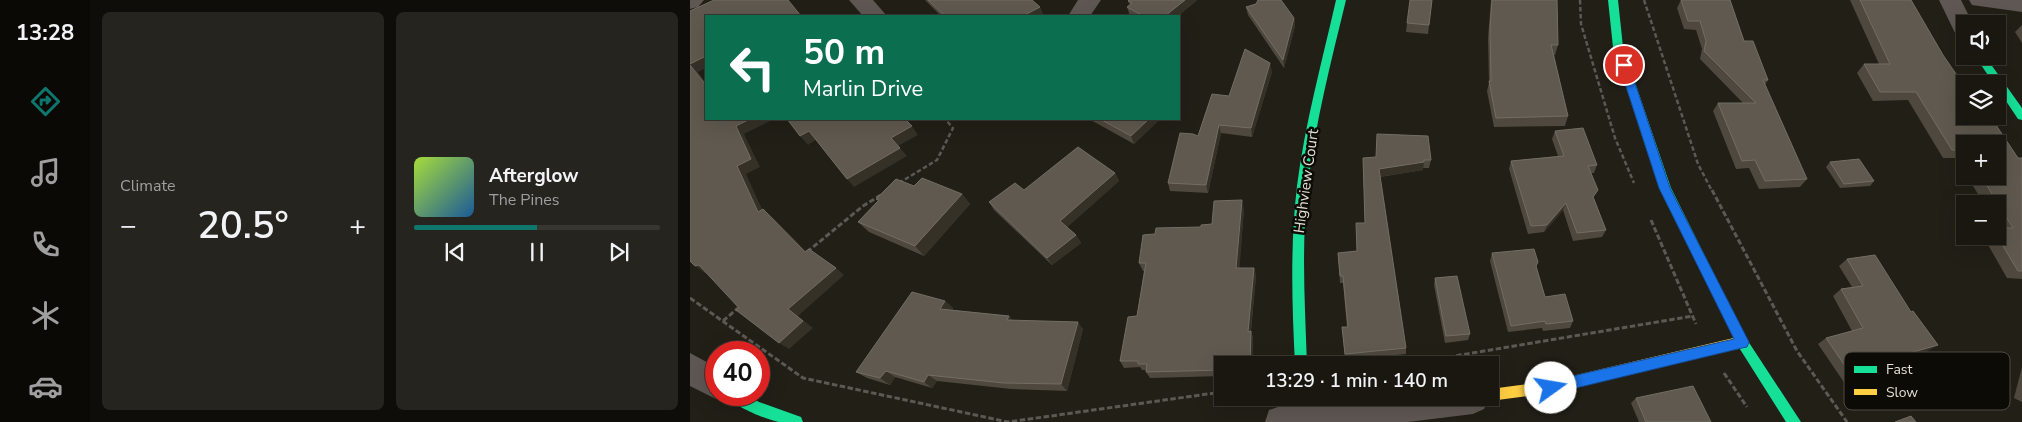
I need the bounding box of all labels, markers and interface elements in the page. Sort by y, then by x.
map controls [1956,15,2006,245]
button: sound [1956,15,2006,65]
text: 13:28 [16,18,74,48]
text: 50 m [803,29,885,76]
icon: left [720,35,785,100]
pin [1603,44,1645,86]
icon: arrive [1610,51,1638,79]
text: Marlin Drive [803,74,923,104]
button: layers [1956,75,2006,125]
icon: directions [28,84,63,119]
street label: Highview Court [1289,127,1323,234]
button: + [1956,135,2006,185]
icon: music [28,155,63,190]
text: Afterglow [489,163,579,189]
text: Climate [120,175,175,197]
text: The Pines [489,189,559,211]
button: − [1956,195,2006,245]
text: 20.5° [197,200,289,251]
text: − [120,207,137,245]
text: + [349,207,366,245]
icon: phone [28,227,63,262]
icon: previous [441,238,469,266]
icon: pause [523,238,551,266]
icon: next [605,238,633,266]
icon: climate [28,298,63,333]
speed limit sign: 40 [705,341,770,406]
legend [1844,352,2010,410]
text: Fast [1886,360,1912,379]
position arrow [1524,361,1576,413]
text: 13:29 · 1 min · 140 m [1265,368,1448,394]
icon: car [28,369,63,404]
text: Slow [1886,383,1918,402]

